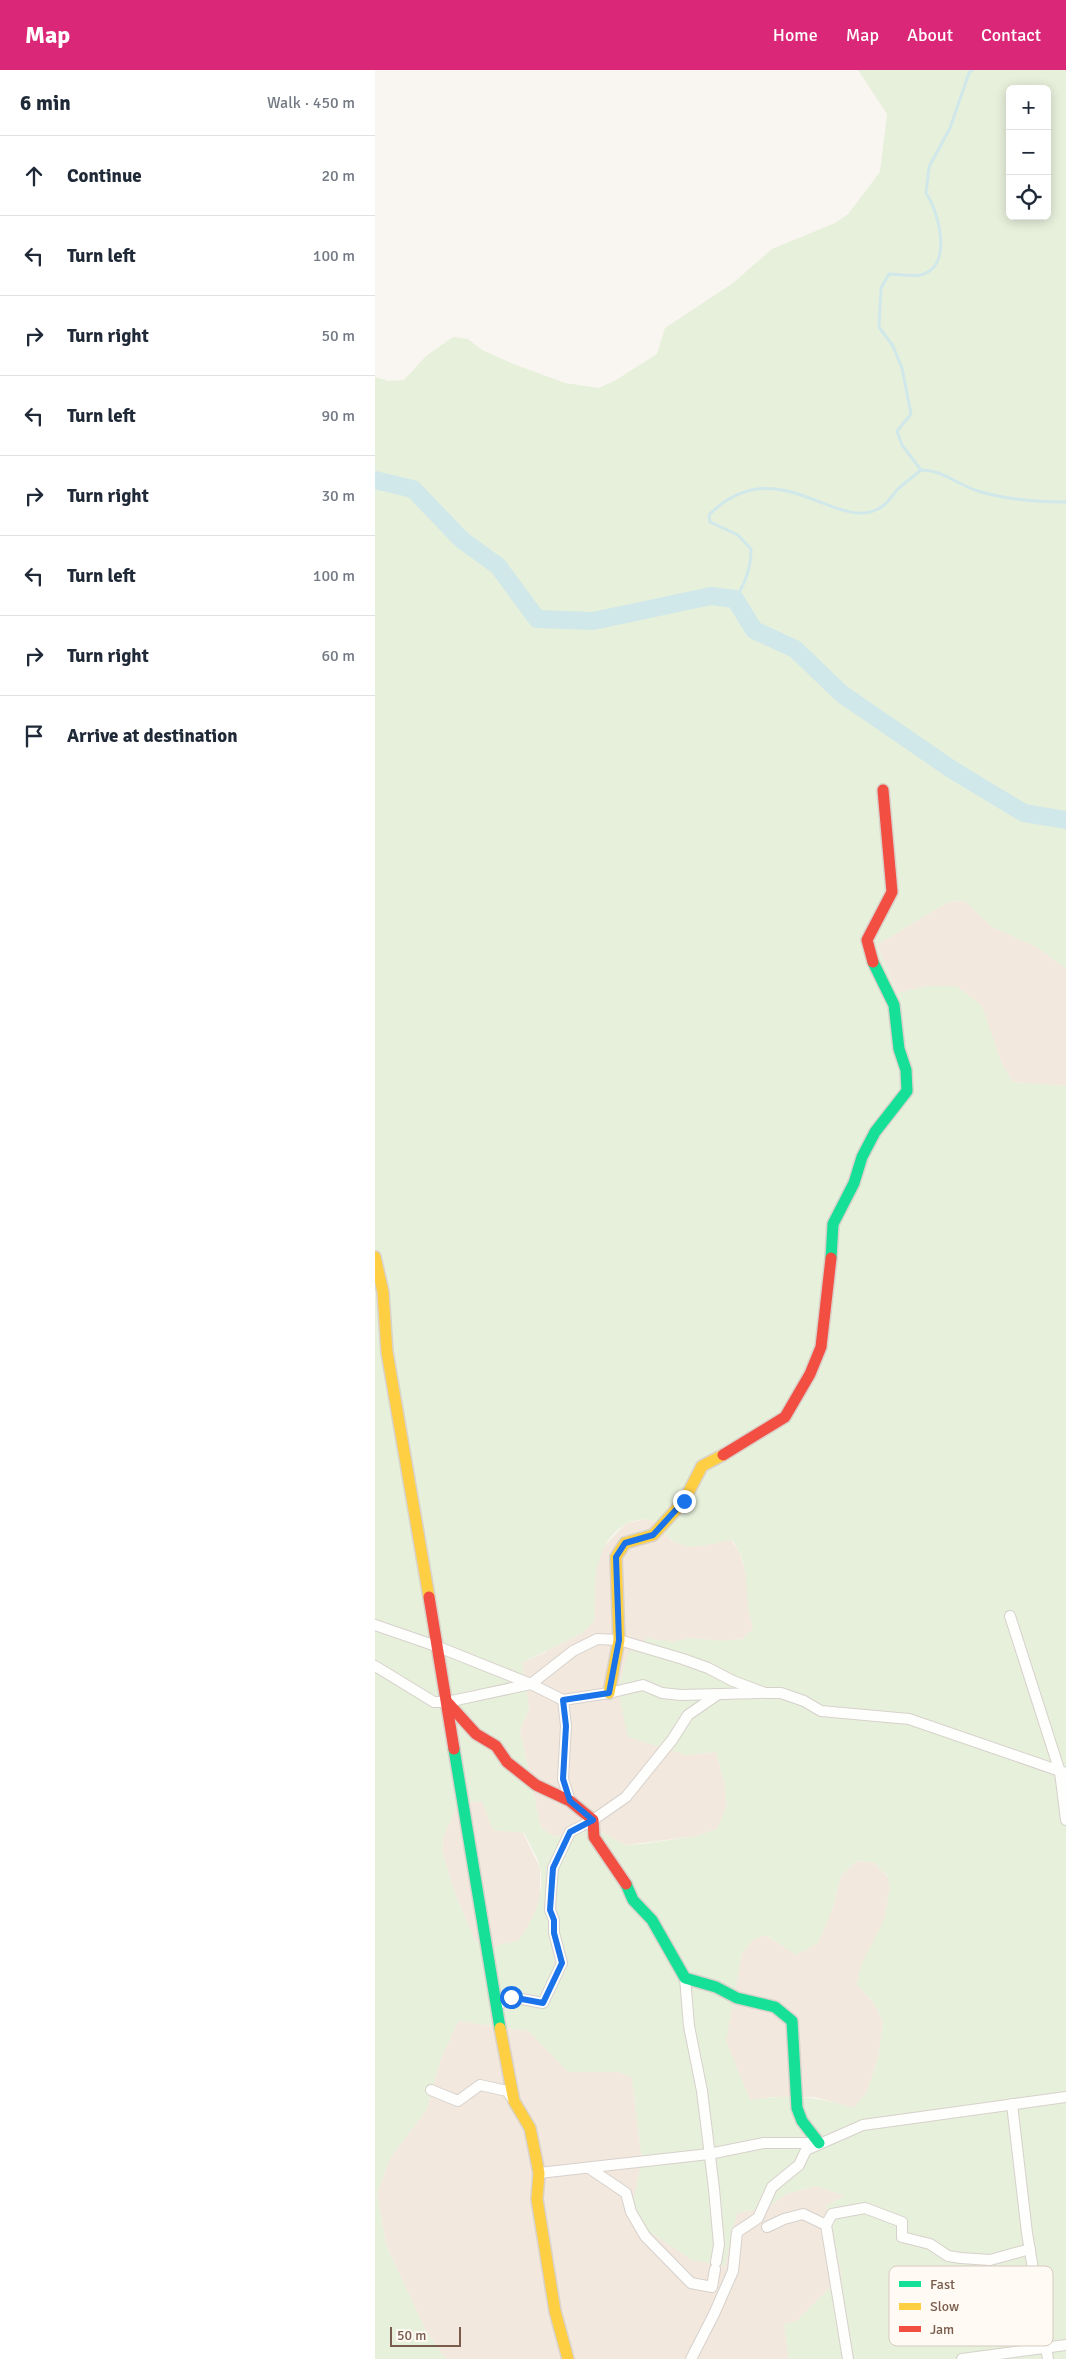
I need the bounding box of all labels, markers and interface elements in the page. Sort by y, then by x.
text: Map [25,20,70,50]
text: Home [773,24,818,46]
text: Map [846,24,879,46]
text: About [907,24,953,46]
text: Contact [981,24,1041,46]
map controls [1006,85,1051,220]
button: + [1006,85,1051,130]
text: 6 min [20,90,71,116]
text: Walk · 450 m [267,93,355,113]
button: − [1006,130,1051,175]
icon: ahead [20,162,48,190]
text: Continue [67,164,142,188]
text: 20 m [321,166,355,186]
button: locate [1006,175,1051,220]
icon: left [20,242,48,270]
text: Turn left [67,244,136,268]
text: 100 m [313,246,355,266]
icon: right [20,322,48,350]
text: Turn right [67,324,149,348]
text: 50 m [321,326,355,346]
icon: left [20,402,48,430]
text: Turn left [67,404,136,428]
text: 90 m [321,406,355,426]
icon: right [20,482,48,510]
text: Turn right [67,484,149,508]
text: 30 m [321,486,355,506]
icon: left [20,562,48,590]
text: Turn left [67,564,136,588]
text: 100 m [313,566,355,586]
icon: right [20,642,48,670]
text: Turn right [67,644,149,668]
text: 60 m [321,646,355,666]
icon: arrive [20,722,48,750]
text: Arrive at destination [67,724,238,748]
route end [673,1490,696,1513]
route start [500,1986,523,2009]
legend [889,2266,1053,2346]
text: Fast [930,2276,955,2293]
text: Slow [930,2298,959,2315]
text: Jam [930,2321,954,2338]
scale bar [390,2324,461,2347]
text: 50 m [397,2327,426,2344]

